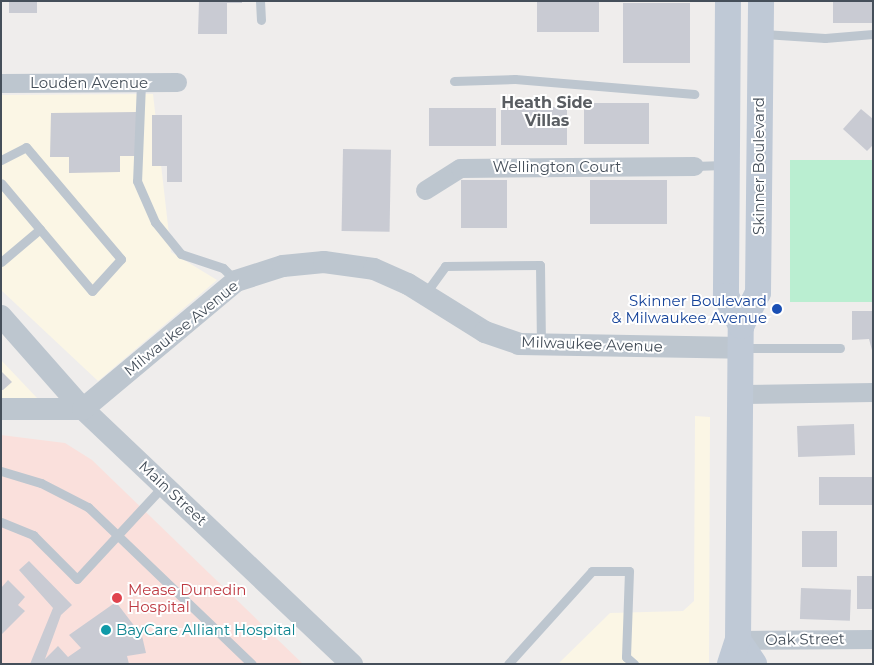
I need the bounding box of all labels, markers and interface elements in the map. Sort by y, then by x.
street label: Louden Avenue [30,74,148,92]
district label: Heath Side Villas [501,93,593,131]
street label: Skinner Boulevard [750,97,768,235]
street label: Wellington Court [493,158,621,176]
street label: Milwaukee Avenue [120,276,242,380]
place label: Skinner Boulevard & Milwaukee Avenue [612,291,767,326]
marker: Skinner Boulevard & Milwaukee Avenue [771,303,783,315]
street label: Milwaukee Avenue [521,333,663,355]
street label: Main Street [135,457,211,529]
place label: Mease Dunedin Hospital [128,580,246,615]
marker: Mease Dunedin Hospital [110,591,124,605]
place label: BayCare Alliant Hospital [116,621,296,639]
marker: BayCare Alliant Hospital [100,624,112,636]
street label: Oak Street [765,629,845,649]

